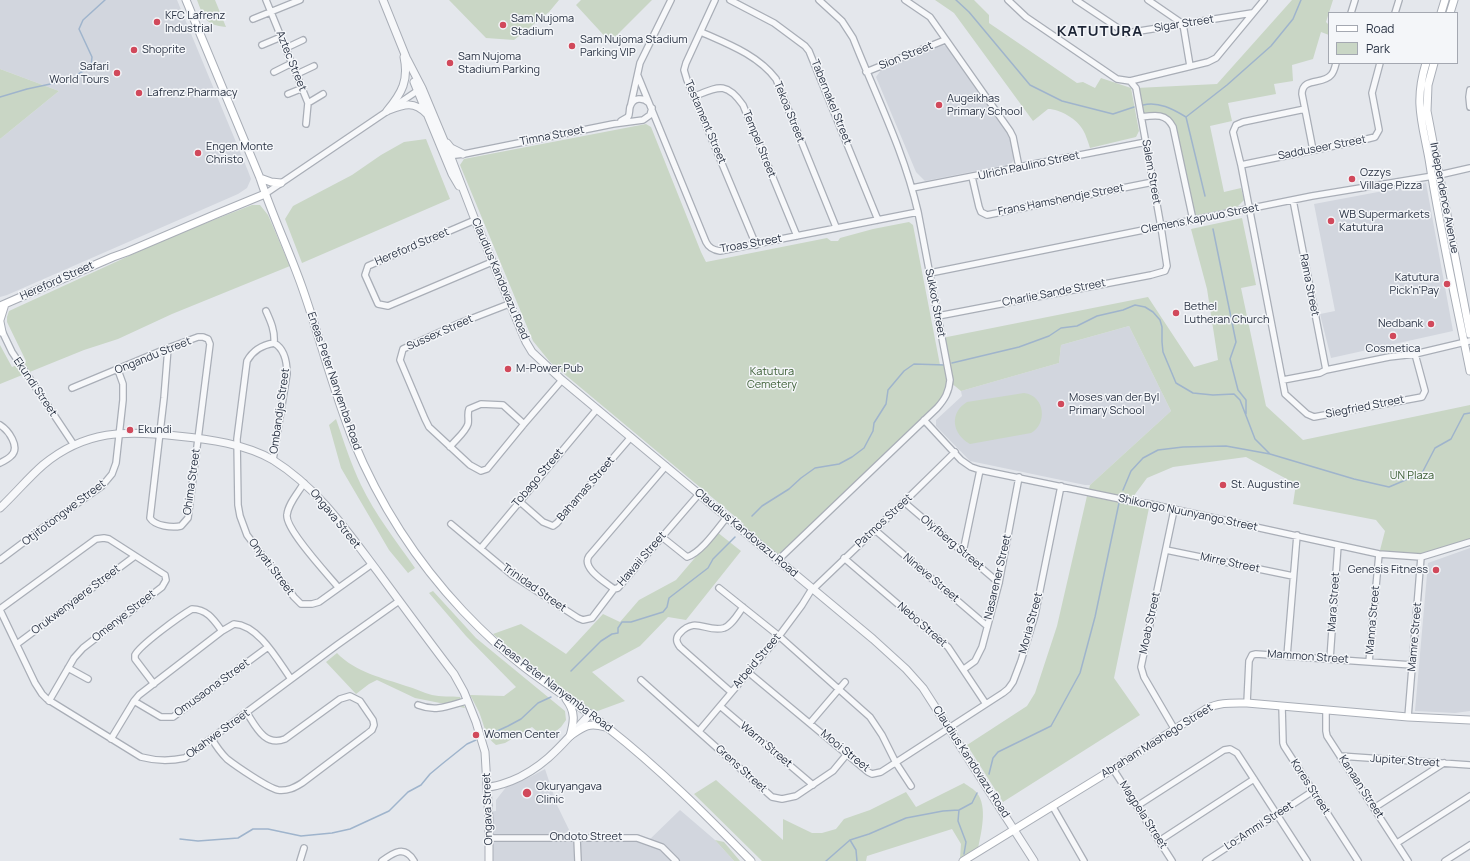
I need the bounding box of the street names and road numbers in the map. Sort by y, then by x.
street label: Sigar Street [1153,13,1215,35]
street label: Aztec Street [273,29,309,93]
street label: Sion Street [877,39,935,73]
street label: Tabernakel Street [808,58,854,146]
street label: Testament Street [681,78,729,166]
street label: Tekoa Street [771,80,807,144]
street label: Tempel Street [740,108,778,180]
street label: Timna Street [519,123,585,149]
street label: Sadduseer Street [1277,133,1367,163]
street label: Salem Street [1139,139,1163,205]
street label: Independence Avenue [1427,141,1461,255]
street label: Ulrich Paulino Street [977,149,1081,183]
street label: Frans Hamshendje Street [997,181,1125,219]
street label: Clemens Kapuuo Street [1140,201,1260,237]
street label: Claudius Kandovazu Road [468,216,532,342]
street label: Hereford Street [373,225,451,269]
street label: Troas Street [719,232,783,256]
street label: Rama Street [1297,253,1321,317]
street label: Hereford Street [18,259,96,303]
street label: Sukkot Street [922,268,948,338]
street label: Charlie Sande Street [1001,276,1107,310]
street label: Eneas Peter Nanyemba Road [304,310,364,452]
street label: Sussex Street [405,312,475,354]
street label: Ongandu Street [113,335,193,377]
street label: Ekundi Street [10,355,60,419]
street label: Ombandje Street [267,367,293,455]
street label: Siegfried Street [1324,393,1406,421]
street label: Tobago Street [510,446,566,510]
street label: Ohima Street [181,448,203,516]
street label: Bahamas Street [554,454,618,524]
street label: Otjitotongwe Street [20,477,108,549]
street label: Claudius Kandovazu Road [692,486,800,580]
street label: Ongava Street [307,487,363,551]
street label: Patmos Street [853,491,915,551]
street label: Shikongo Nuunyango Street [1117,492,1259,534]
street label: Olyfberg Street [918,513,986,573]
street label: Hawaii Street [615,529,669,589]
street label: Nasarener Street [982,533,1014,621]
street label: Onyati Street [245,536,297,598]
street label: Mirre Street [1199,550,1261,576]
street label: Nineve Street [900,551,962,605]
street label: Trinidad Street [499,561,569,615]
street label: Orukwenyaere Street [29,562,123,638]
street label: Mara Street [1325,572,1343,632]
street label: Manna Street [1363,585,1383,655]
street label: Omenye Street [90,587,158,645]
street label: Moria Street [1016,591,1046,655]
street label: Moab Street [1137,591,1163,655]
street label: Nebo Street [894,600,950,650]
street label: Mamre Street [1405,602,1425,672]
street label: Arbeid Street [730,631,784,691]
street label: Eneas Peter Nanyemba Road [491,637,615,735]
street label: Mammon Street [1267,648,1349,666]
street label: Omusaona Street [172,656,252,720]
street label: Abraham Mashego Street [1099,701,1215,781]
street label: Claudius Kandovazu Road [930,704,1012,820]
street label: Okahwe Street [184,707,252,761]
street label: Warm Street [737,719,795,771]
street label: Mooi Street [818,727,872,775]
street label: Grens Street [713,742,769,796]
street label: Jupiter Street [1370,752,1440,770]
street label: Kanaan Street [1336,753,1386,821]
street label: Kores Street [1287,757,1333,817]
street label: Ongava Street [480,772,496,846]
street label: Magpela Street [1116,779,1170,851]
street label: Lo-Ammi Street [1222,799,1296,853]
street label: Ondoto Street [550,830,622,844]

